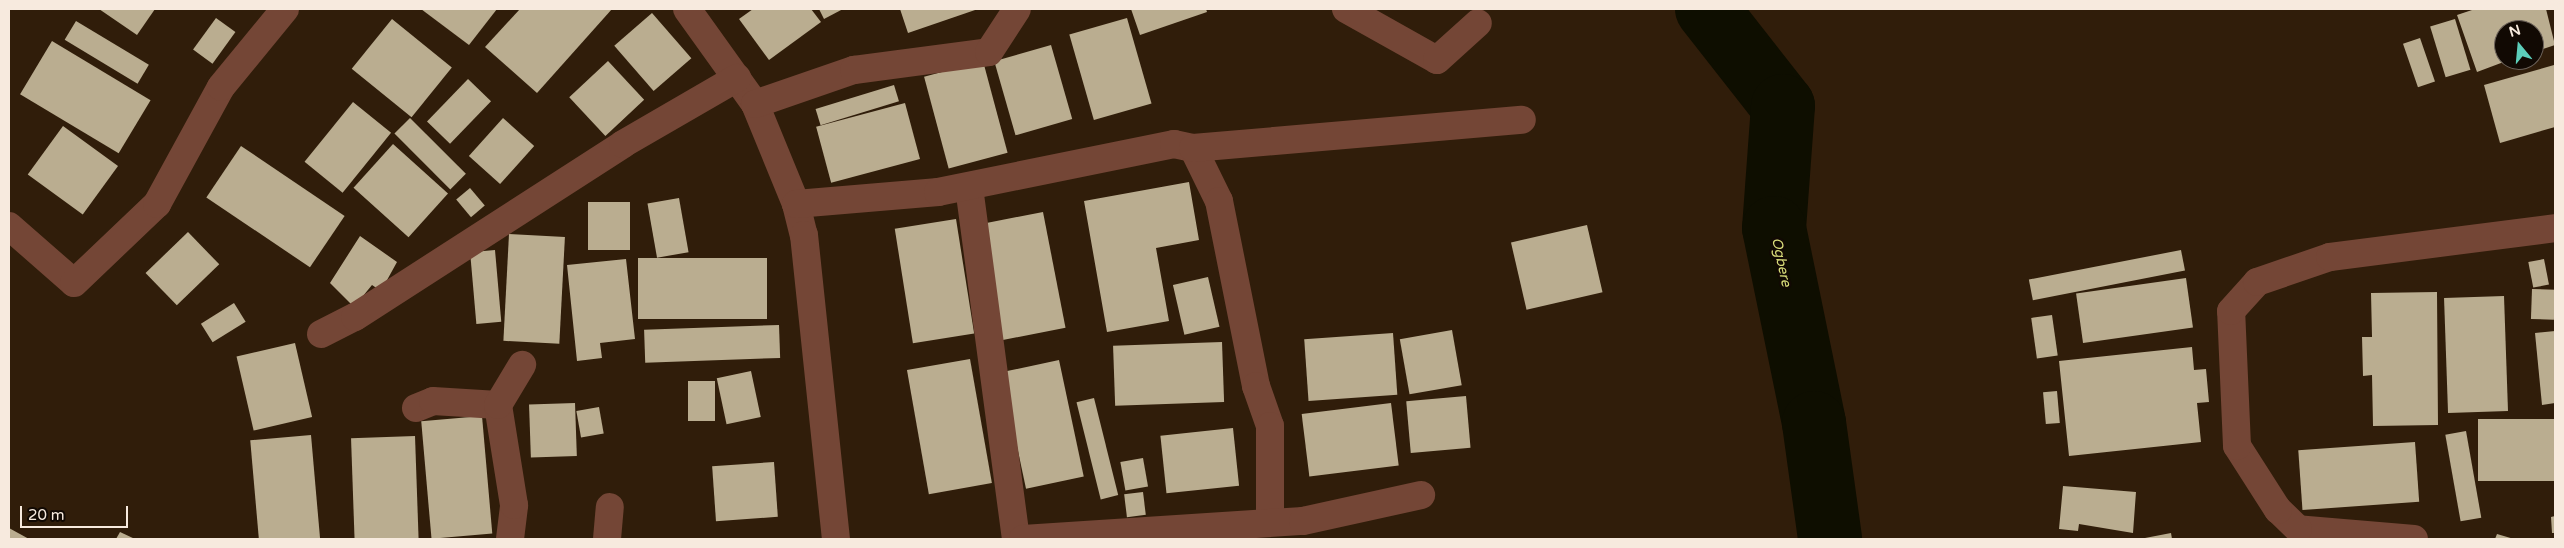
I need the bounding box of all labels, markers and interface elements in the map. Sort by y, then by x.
north arrow [2494,20,2544,70]
text: N [2507,21,2523,41]
water label: Ogbere [1768,236,1794,288]
scale bar [22,496,130,528]
text: 20 m [28,506,65,524]

